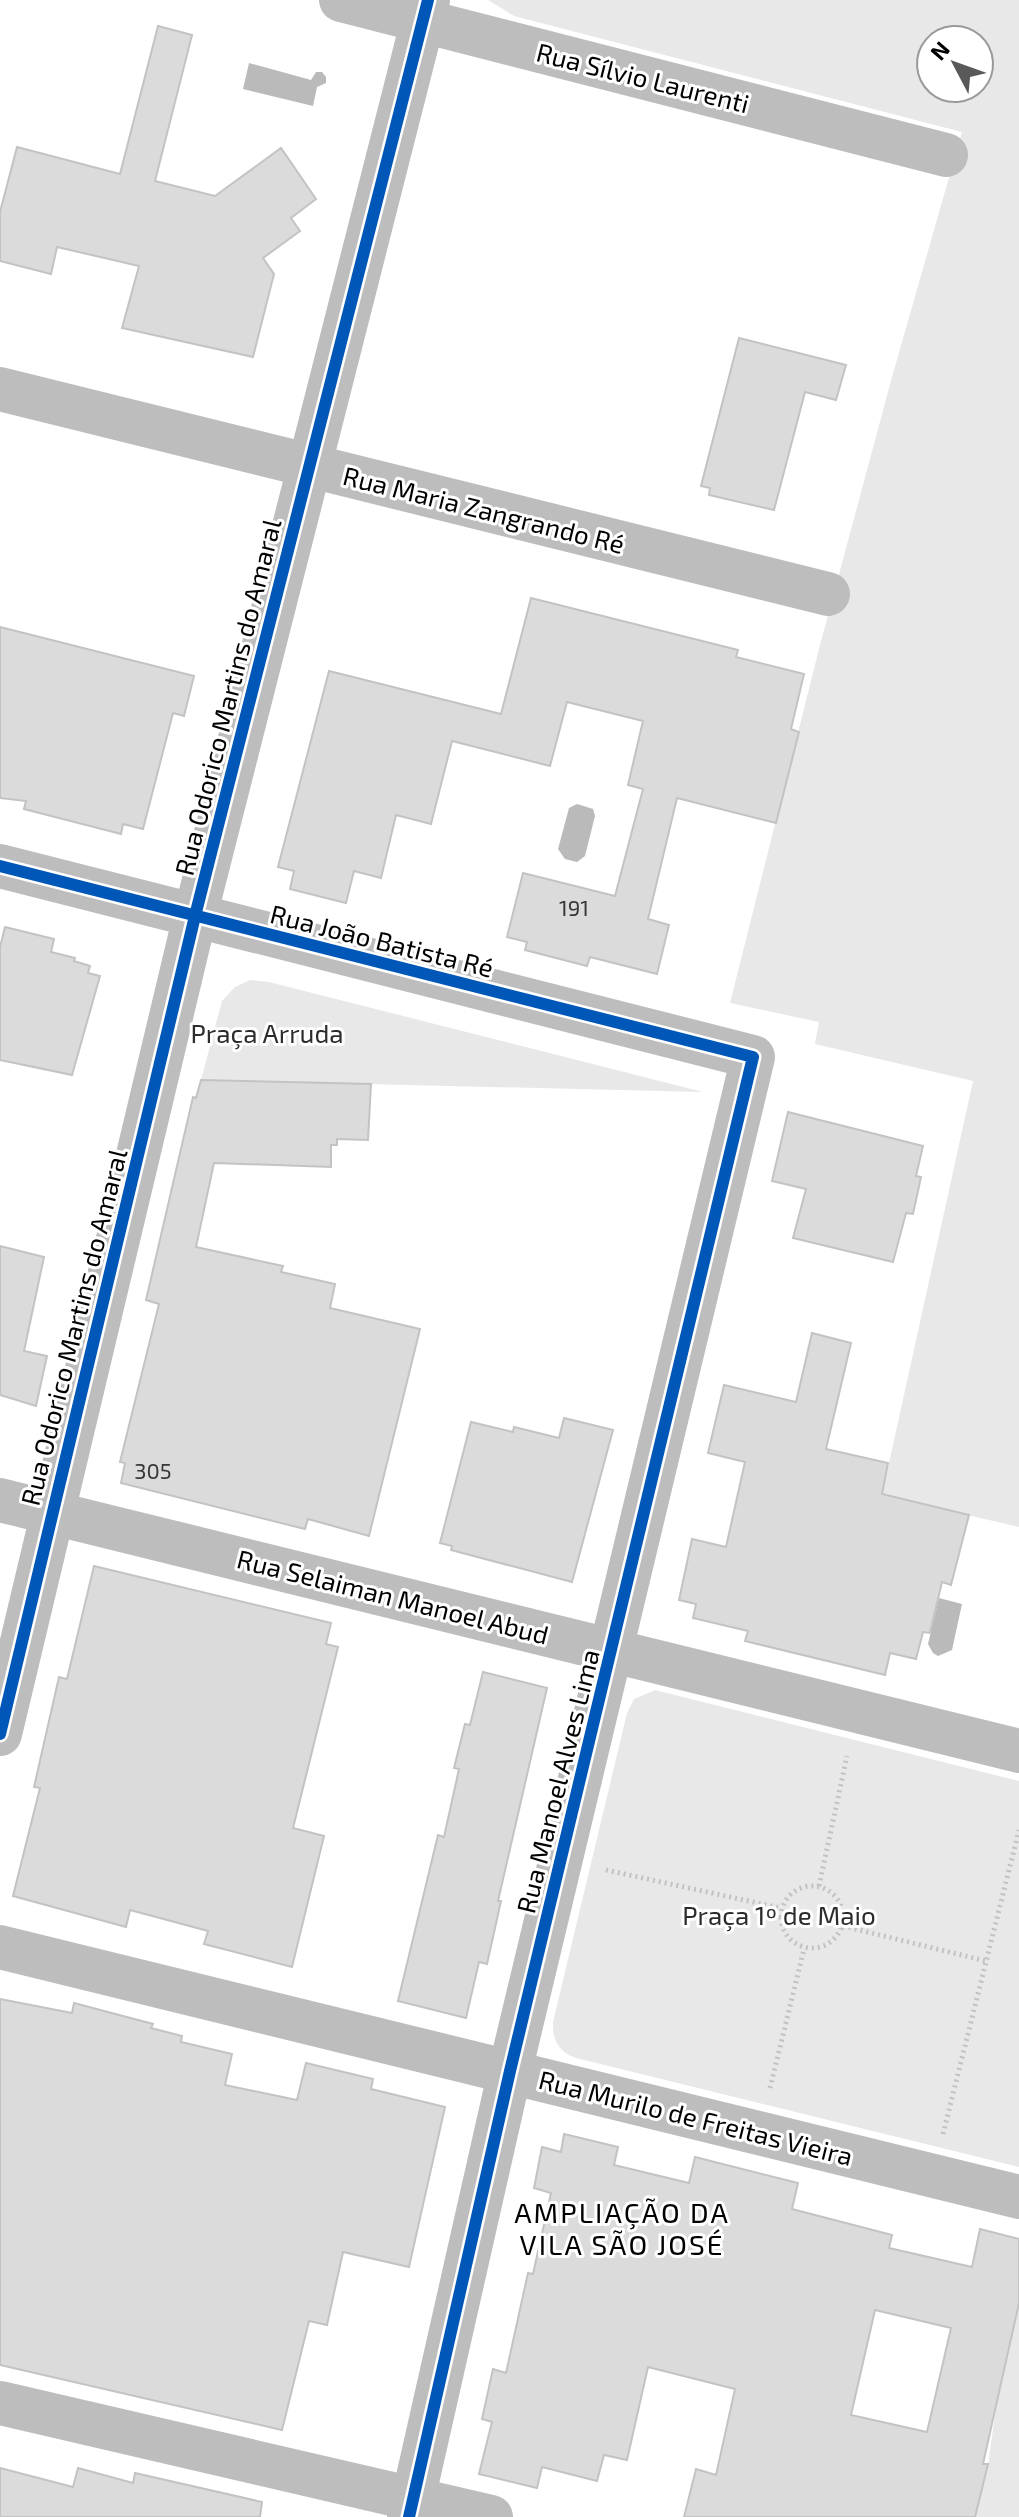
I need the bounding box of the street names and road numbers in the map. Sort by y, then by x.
street label: Rua Sílvio Laurenti [534,36,752,118]
street label: Rua Maria Zangrando Ré [340,459,628,559]
street label: Rua Odorico Martins do Amaral [168,515,286,879]
street label: Rua João Batista Ré [267,897,497,983]
street label: Rua Odorico Martins do Amaral [14,1145,132,1509]
street label: Rua Selaiman Manoel Abud [234,1542,552,1650]
street label: Rua Manoel Alves Lima [509,1646,605,1916]
street label: Rua Murilo de Freitas Vieira [536,2063,856,2171]

